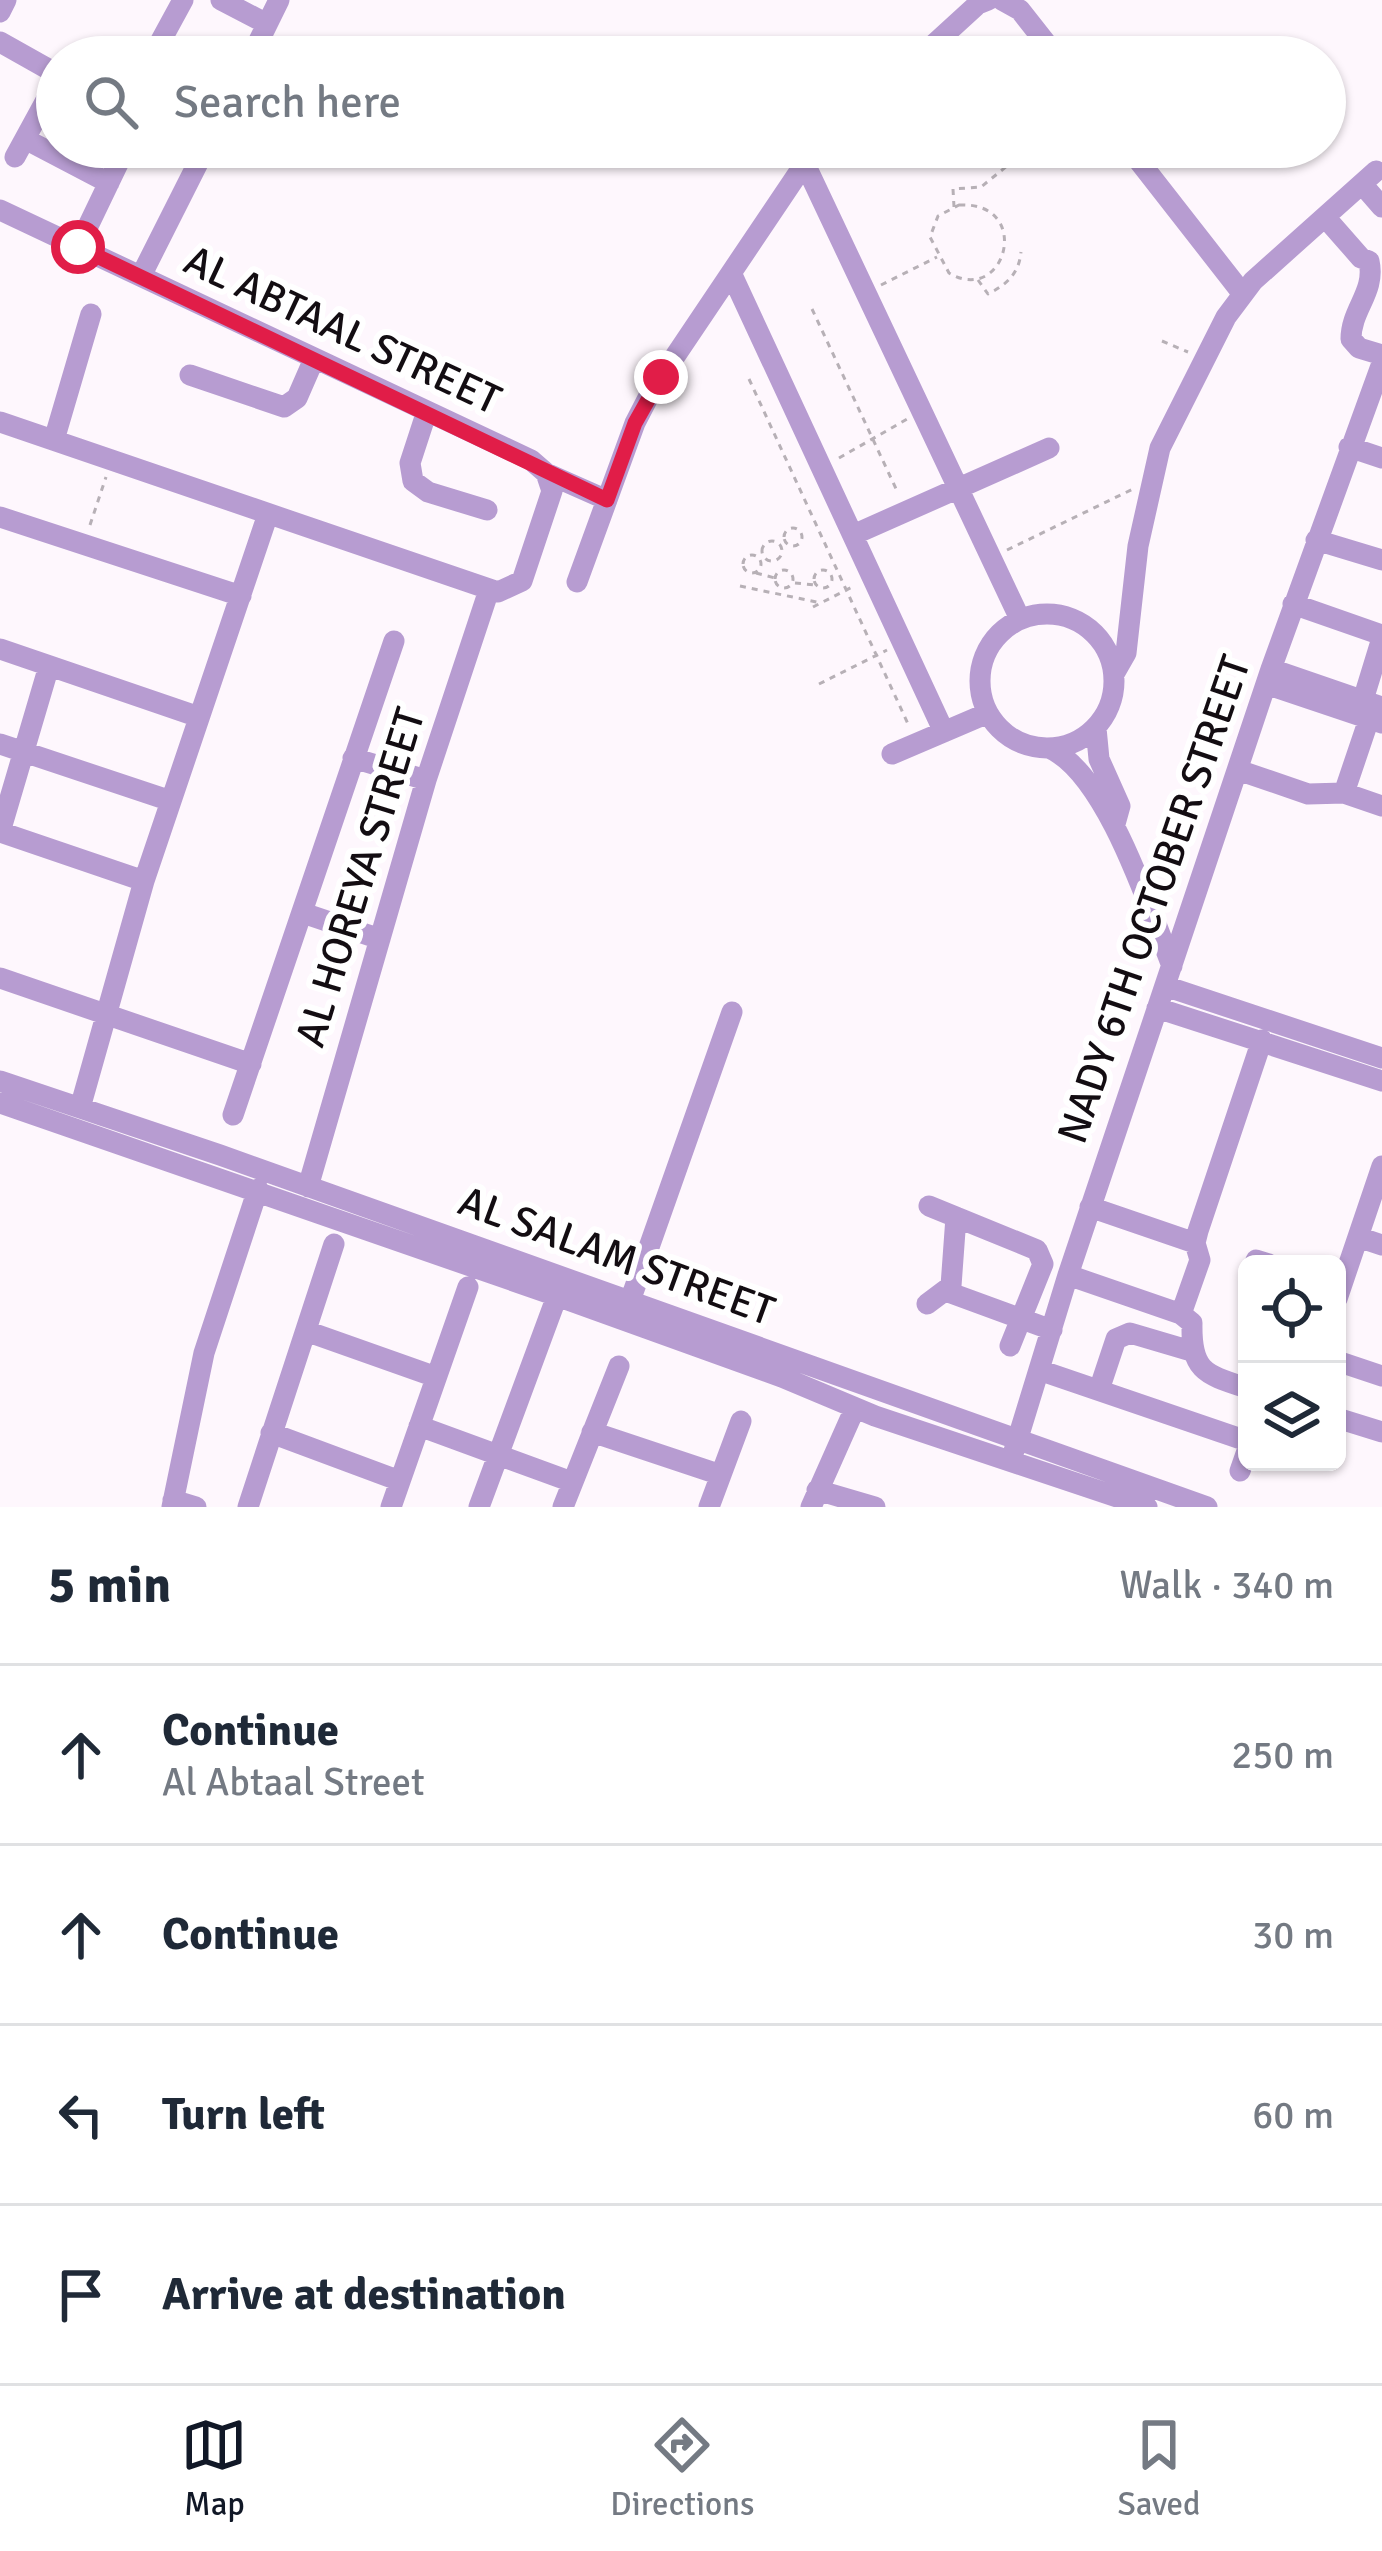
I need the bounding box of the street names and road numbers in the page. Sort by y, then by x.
street label: AL ABTAAL STREET [176,235,509,426]
street label: NADY 6TH OCTOBER STREET [1047,649,1262,1150]
street label: AL HOREYA STREET [285,702,436,1053]
street label: AL SALAM STREET [452,1176,782,1337]

